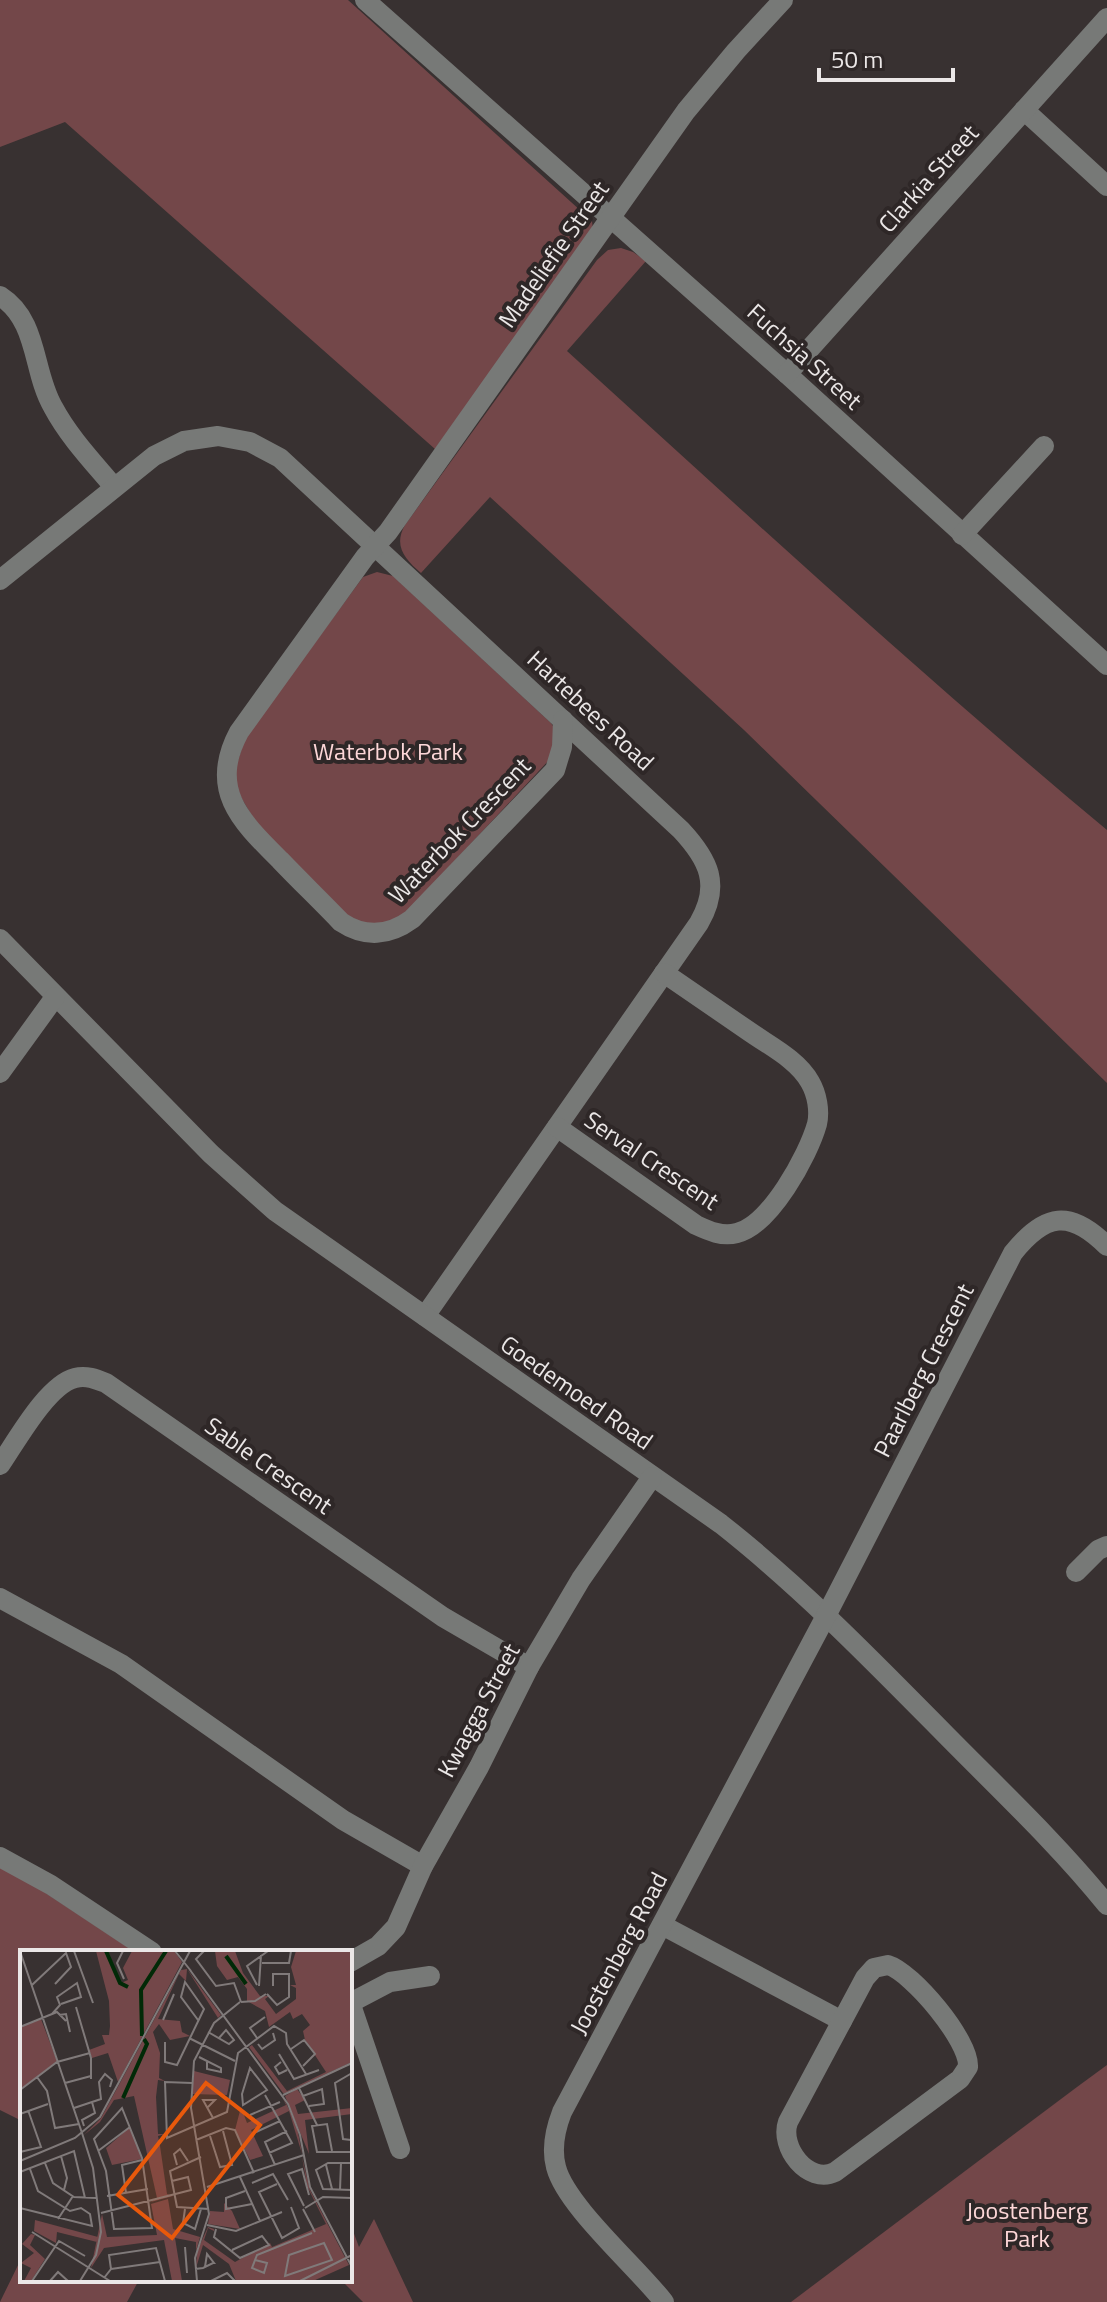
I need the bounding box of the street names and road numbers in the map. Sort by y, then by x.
street label: Clarkia Street [870,115,987,240]
street label: Madeliefie Street [489,173,618,335]
street label: Fuchsia Street [739,294,871,418]
street label: Hartebees Road [519,641,663,779]
street label: Waterbok Crescent [379,748,539,912]
street label: Serval Crescent [577,1102,727,1219]
street label: Paarlberg Crescent [864,1276,983,1463]
street label: Goedemoed Road [493,1326,661,1458]
street label: Sable Crescent [198,1408,341,1523]
street label: Kwagga Street [428,1636,529,1783]
street label: Joostenberg Road [560,1865,676,2041]

